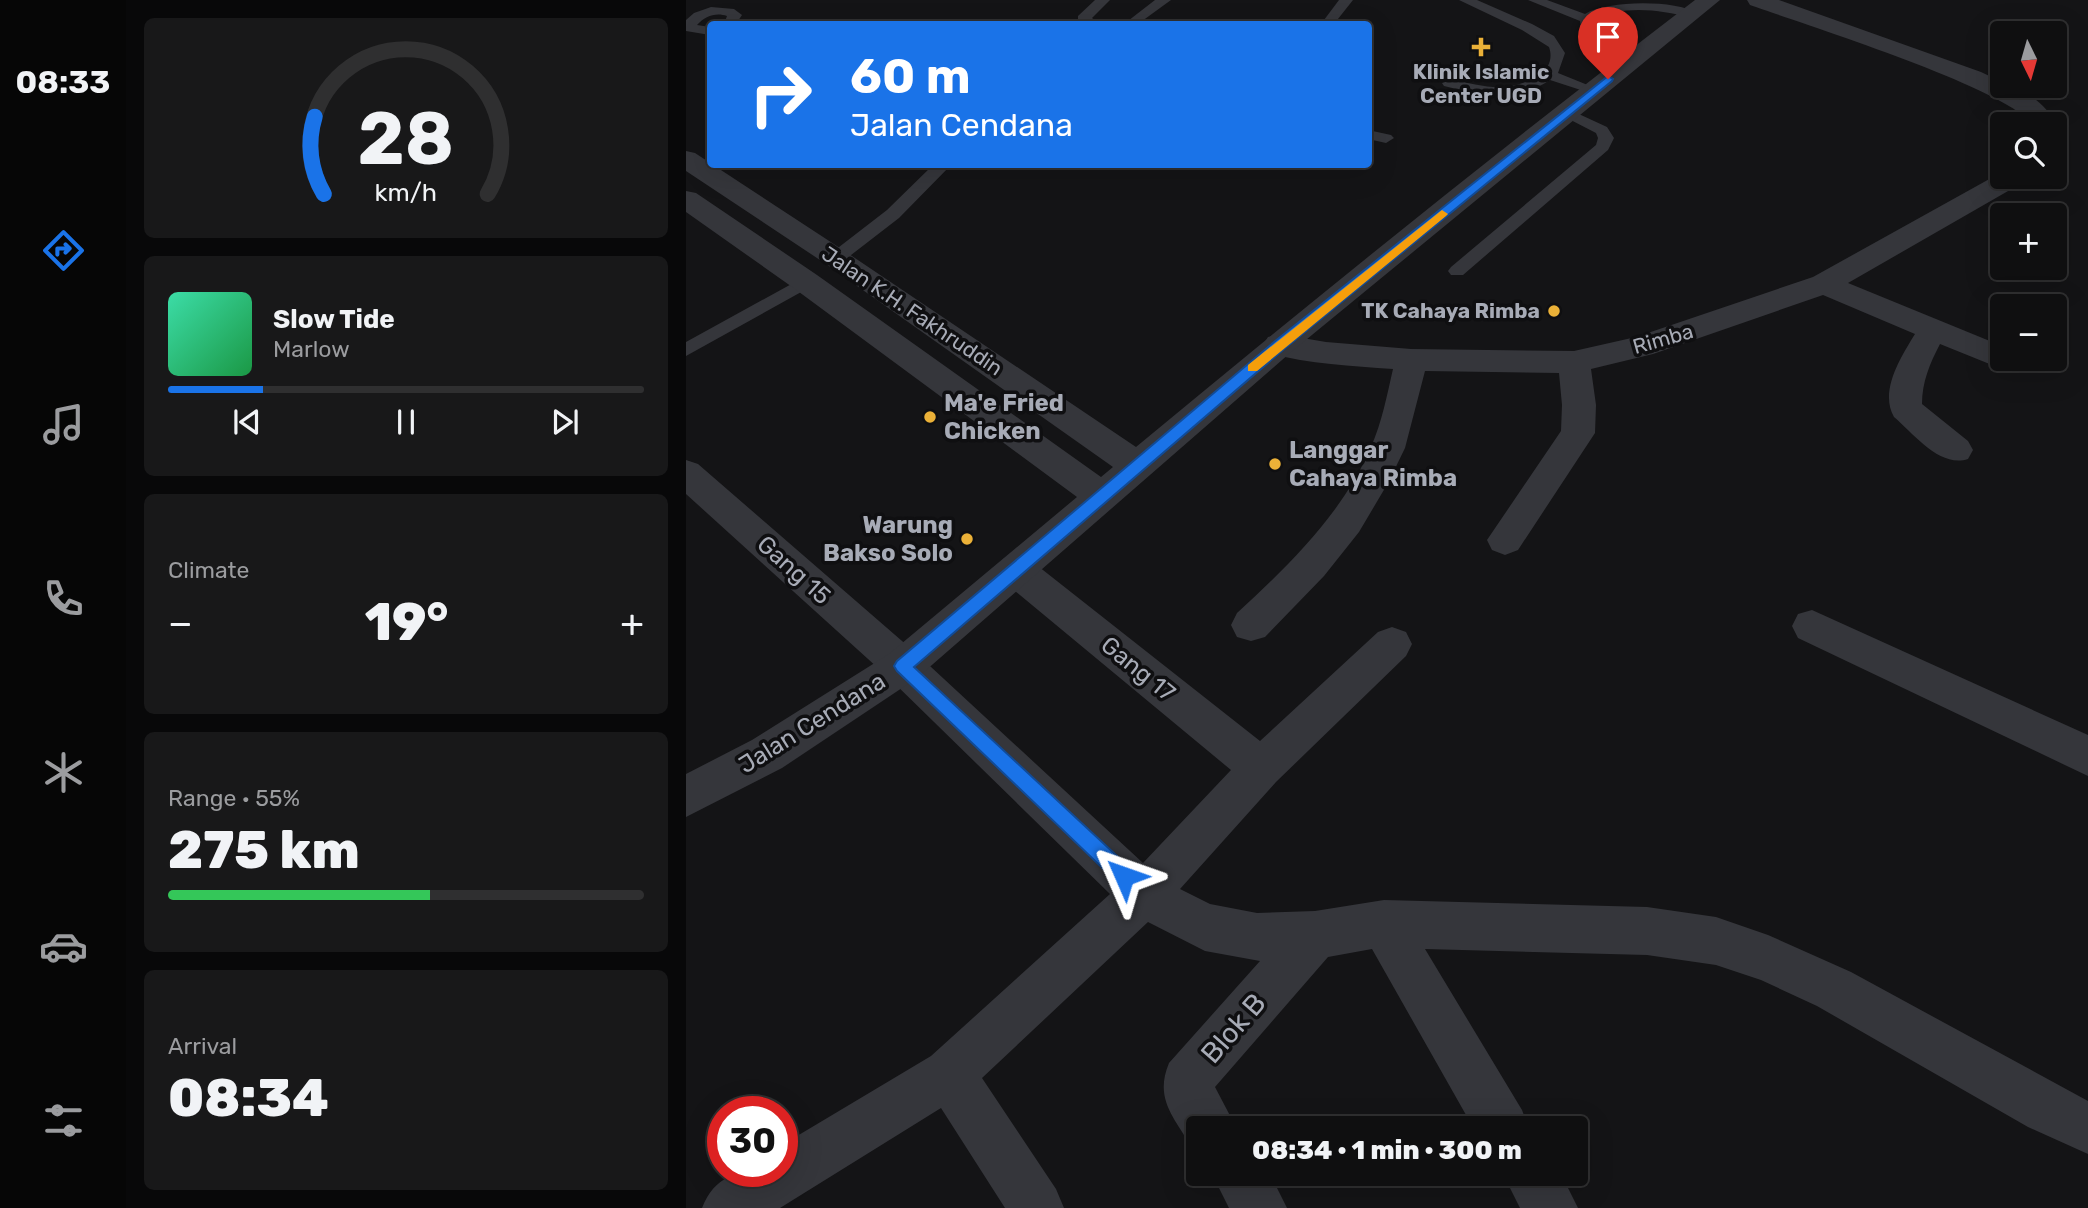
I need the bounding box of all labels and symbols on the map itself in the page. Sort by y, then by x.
pin [1578,7,1638,79]
north arrow [1990,21,2067,98]
marker: Klinik Islamic Center UGD [1471,37,1491,57]
place label: Klinik Islamic Center UGD [1413,59,1549,108]
street label: Jalan K.H. Fakhruddin [817,241,1007,380]
place label: TK Cahaya Rimba [1361,298,1540,323]
marker: TK Cahaya Rimba [1546,303,1562,319]
street label: Rimba [1630,318,1696,359]
place label: Ma'e Fried Chicken [944,389,1064,445]
marker: Ma'e Fried Chicken [922,409,938,425]
place label: Langgar Cahaya Rimba [1289,436,1457,492]
marker: Langgar Cahaya Rimba [1267,456,1283,472]
place label: Warung Bakso Solo [823,511,953,567]
street label: Gang 15 [752,530,836,610]
marker: Warung Bakso Solo [959,531,975,547]
street label: Gang 17 [1095,631,1181,707]
street label: Jalan Cendana [734,667,890,779]
position arrow [1087,839,1161,913]
street label: Blok B [1194,987,1273,1070]
speed limit sign: 30 [707,1096,798,1187]

